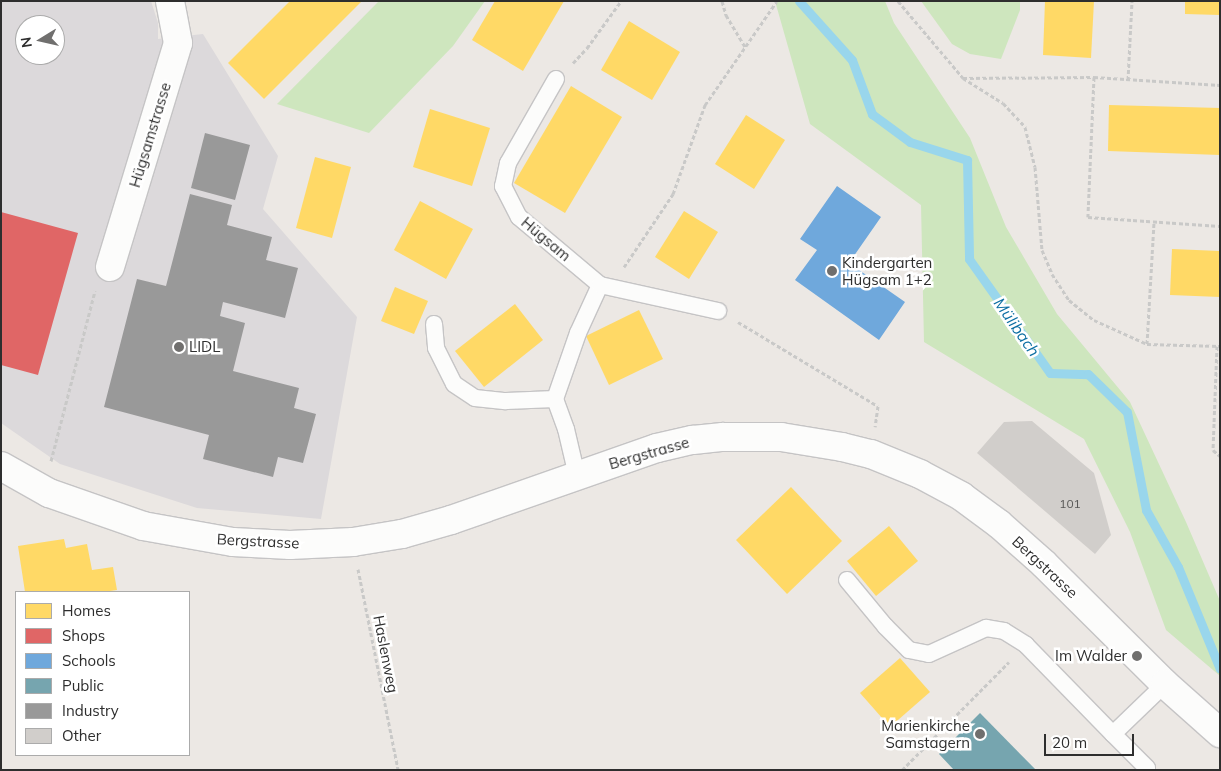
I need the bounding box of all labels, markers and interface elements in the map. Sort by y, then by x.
north arrow [15,15,65,65]
text: N [16,36,36,49]
street label: Hügsamstrasse [125,80,175,190]
street label: Hügsam [518,213,574,265]
place label: Kindergarten Hügsam 1+2 [842,253,932,288]
marker: Kindergarten Hügsam 1+2 [826,265,838,277]
water label: Mülibach [990,294,1044,360]
place label: LIDL [189,338,220,356]
marker: LIDL [173,341,185,353]
street label: Bergstrasse [607,433,691,473]
house number: 101 [1059,497,1081,511]
street label: Bergstrasse [216,530,300,552]
street label: Bergstrasse [1009,532,1081,602]
legend [15,591,190,756]
text: Homes [62,601,111,620]
street label: Haslenweg [370,614,402,694]
text: Shops [62,626,105,645]
place label: Im Walder [1055,647,1127,665]
marker: Im Walder [1131,650,1143,662]
text: Schools [62,651,116,670]
text: Public [62,676,104,695]
text: Industry [62,701,119,720]
place label: Marienkirche Samstagern [881,716,970,751]
scale bar [1046,724,1136,756]
text: Other [62,726,101,745]
marker: Marienkirche Samstagern [974,728,986,740]
text: 20 m [1052,733,1087,752]

